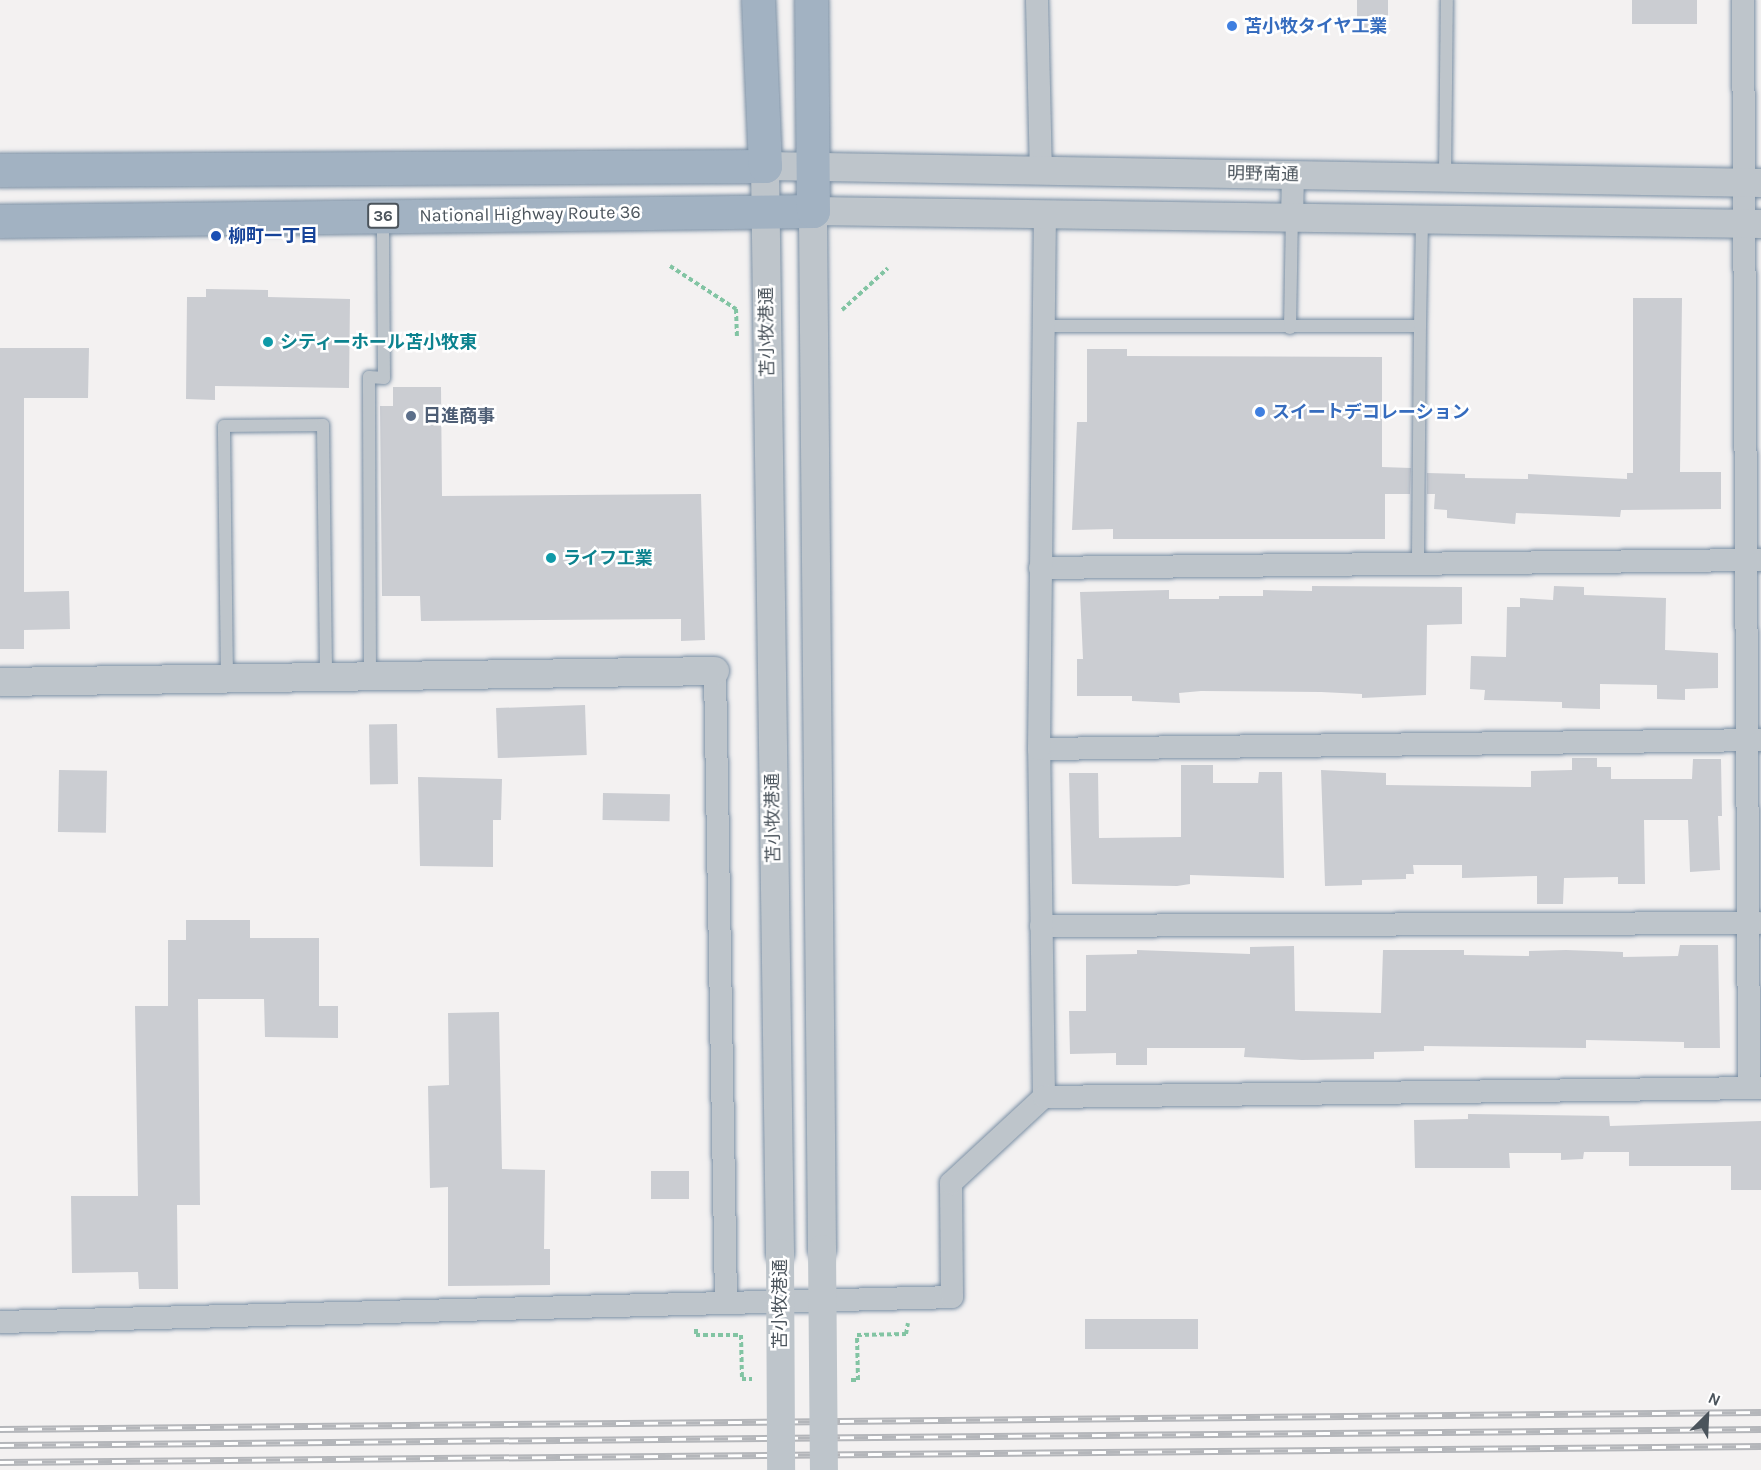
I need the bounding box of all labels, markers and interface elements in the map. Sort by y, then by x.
place label: 苫小牧タイヤ工業 [1244,15,1388,37]
marker: 苫小牧タイヤ工業 [1225,19,1239,33]
street label: 明野南通 [1227,163,1299,185]
street label: National Highway Route 36 [419,201,641,227]
road number: 36 [366,203,400,229]
place label: 柳町一丁目 [228,225,318,247]
marker: 柳町一丁目 [209,229,223,243]
street label: 苫小牧港通 [755,287,779,377]
place label: シティーホール苫小牧東 [280,331,478,353]
marker: シティーホール苫小牧東 [261,335,275,349]
place label: スイートデコレーション [1272,401,1470,423]
place label: 日進商事 [423,405,495,427]
marker: スイートデコレーション [1253,405,1267,419]
marker: 日進商事 [404,409,418,423]
place label: ライフ工業 [563,547,653,569]
marker: ライフ工業 [544,551,558,565]
street label: 苫小牧港通 [761,773,785,863]
street label: 苫小牧港通 [769,1259,791,1349]
north arrow [1677,1386,1737,1446]
text: N [1705,1388,1724,1410]

